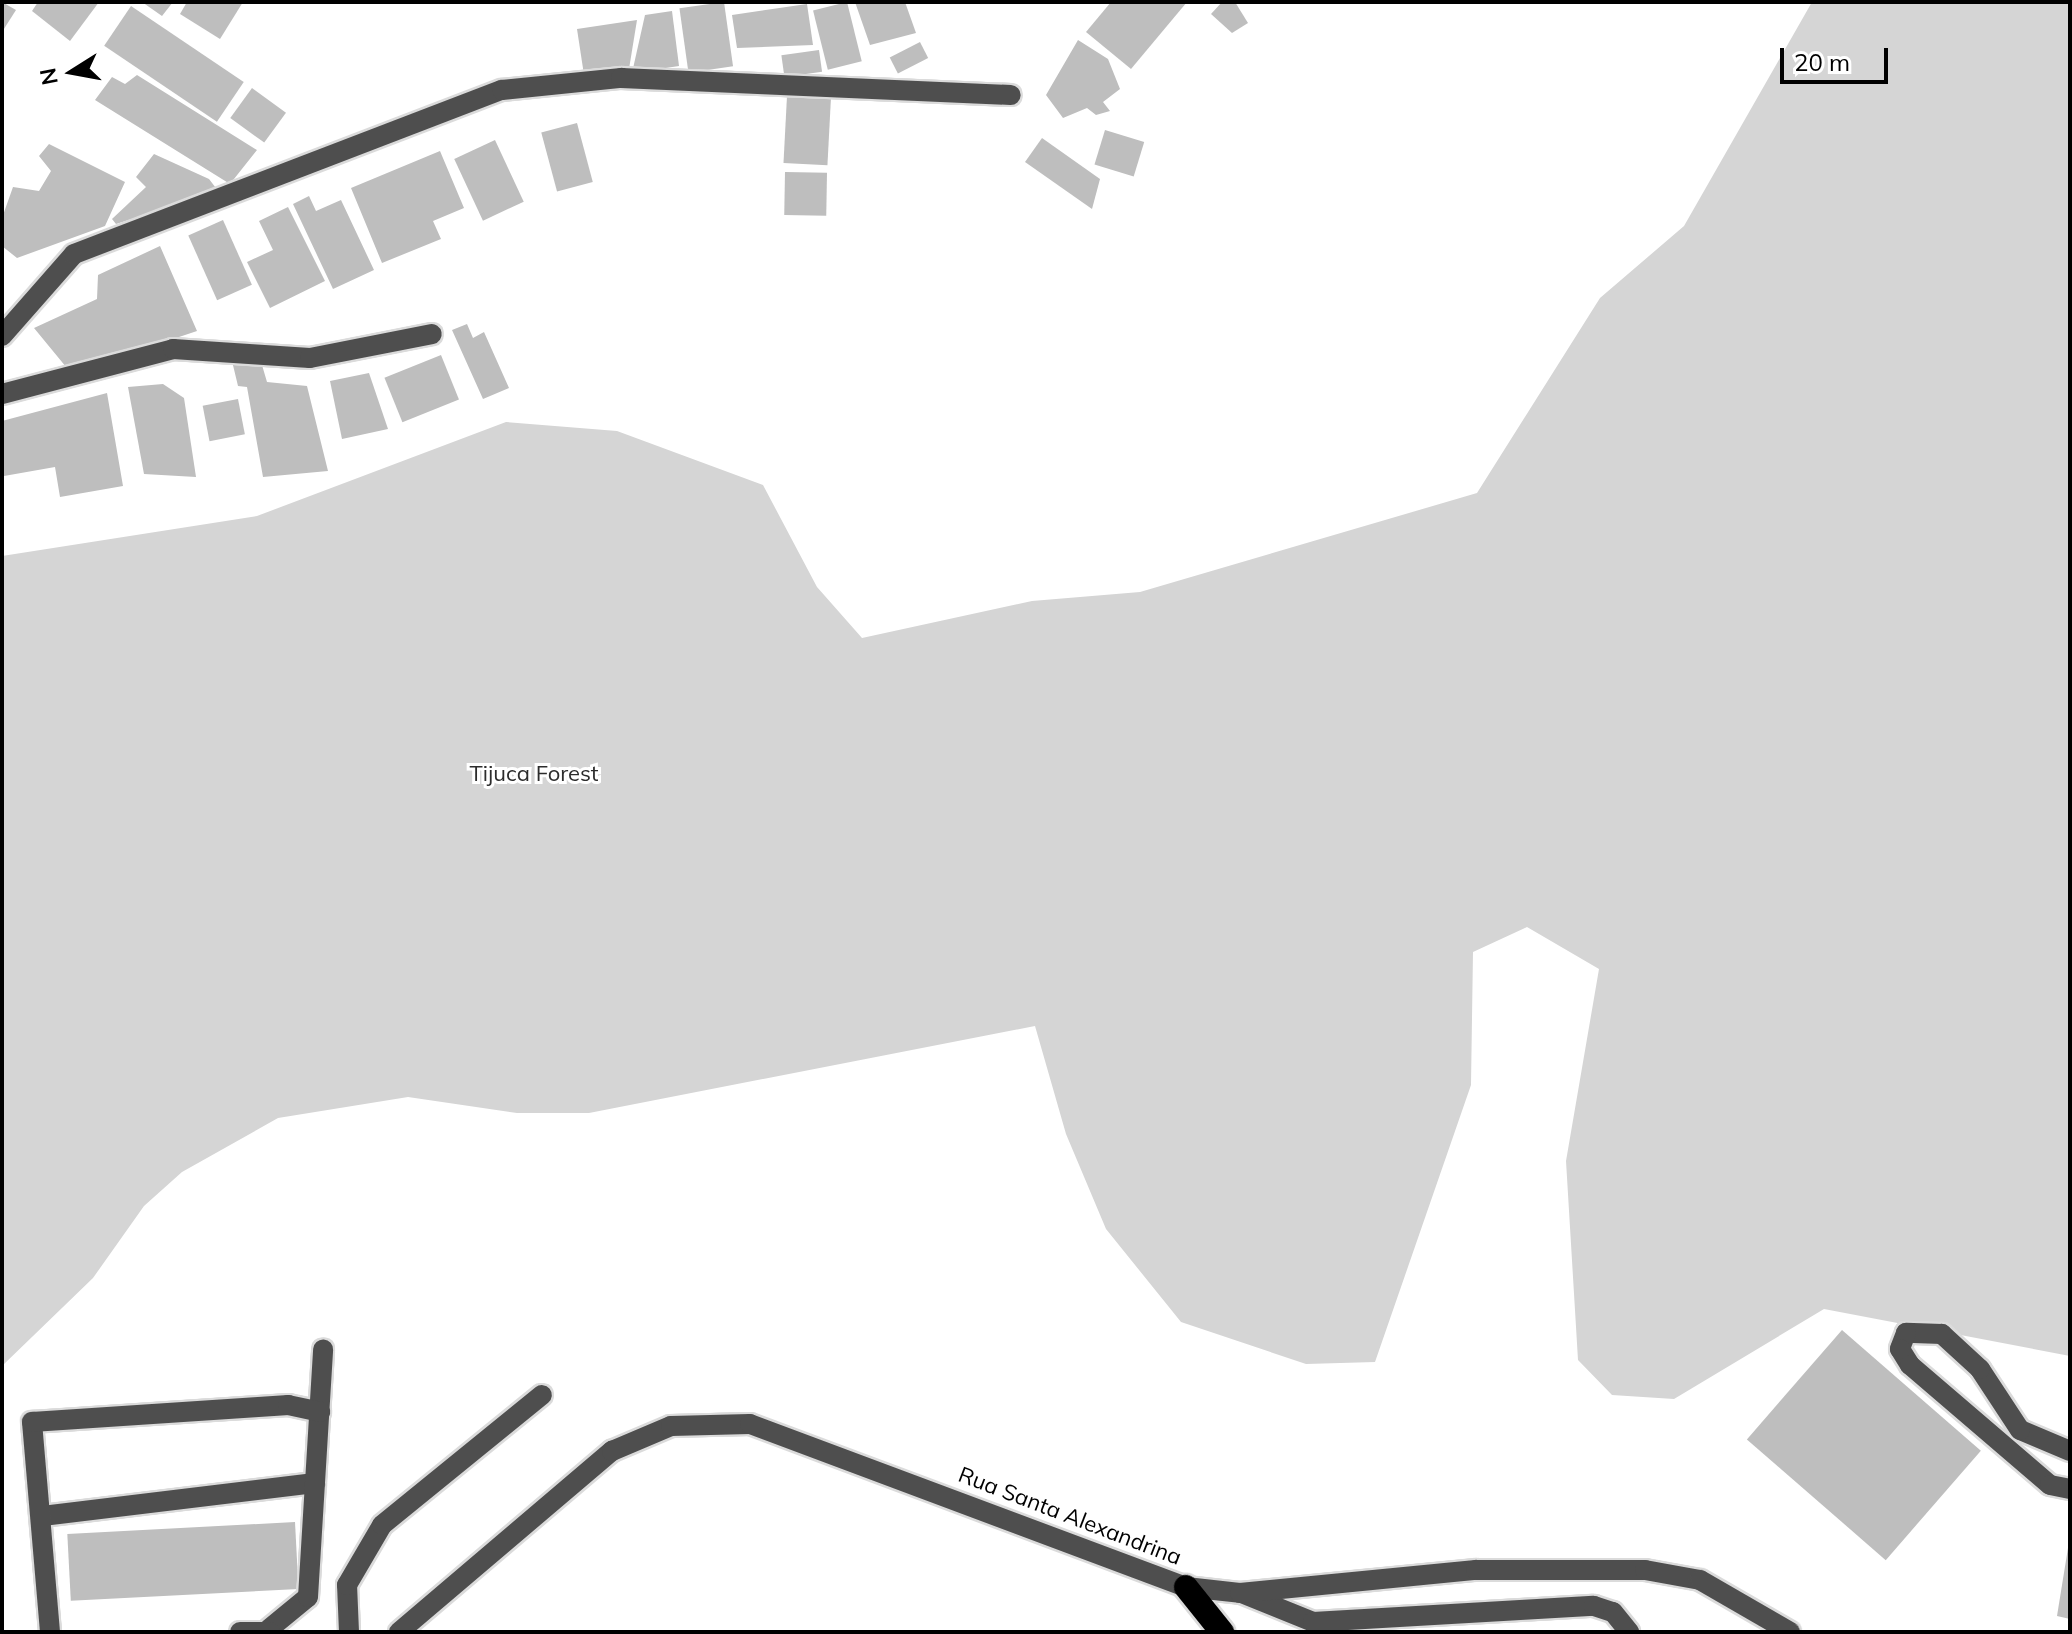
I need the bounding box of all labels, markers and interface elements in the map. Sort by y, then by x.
north arrow [32,32,112,112]
scale bar [1784,32,1892,82]
text: 20 m [1794,47,1850,77]
text: N [33,66,64,87]
park label: Tijuca Forest [469,761,599,787]
street label: Rua Santa Alexandrina [955,1461,1185,1571]

